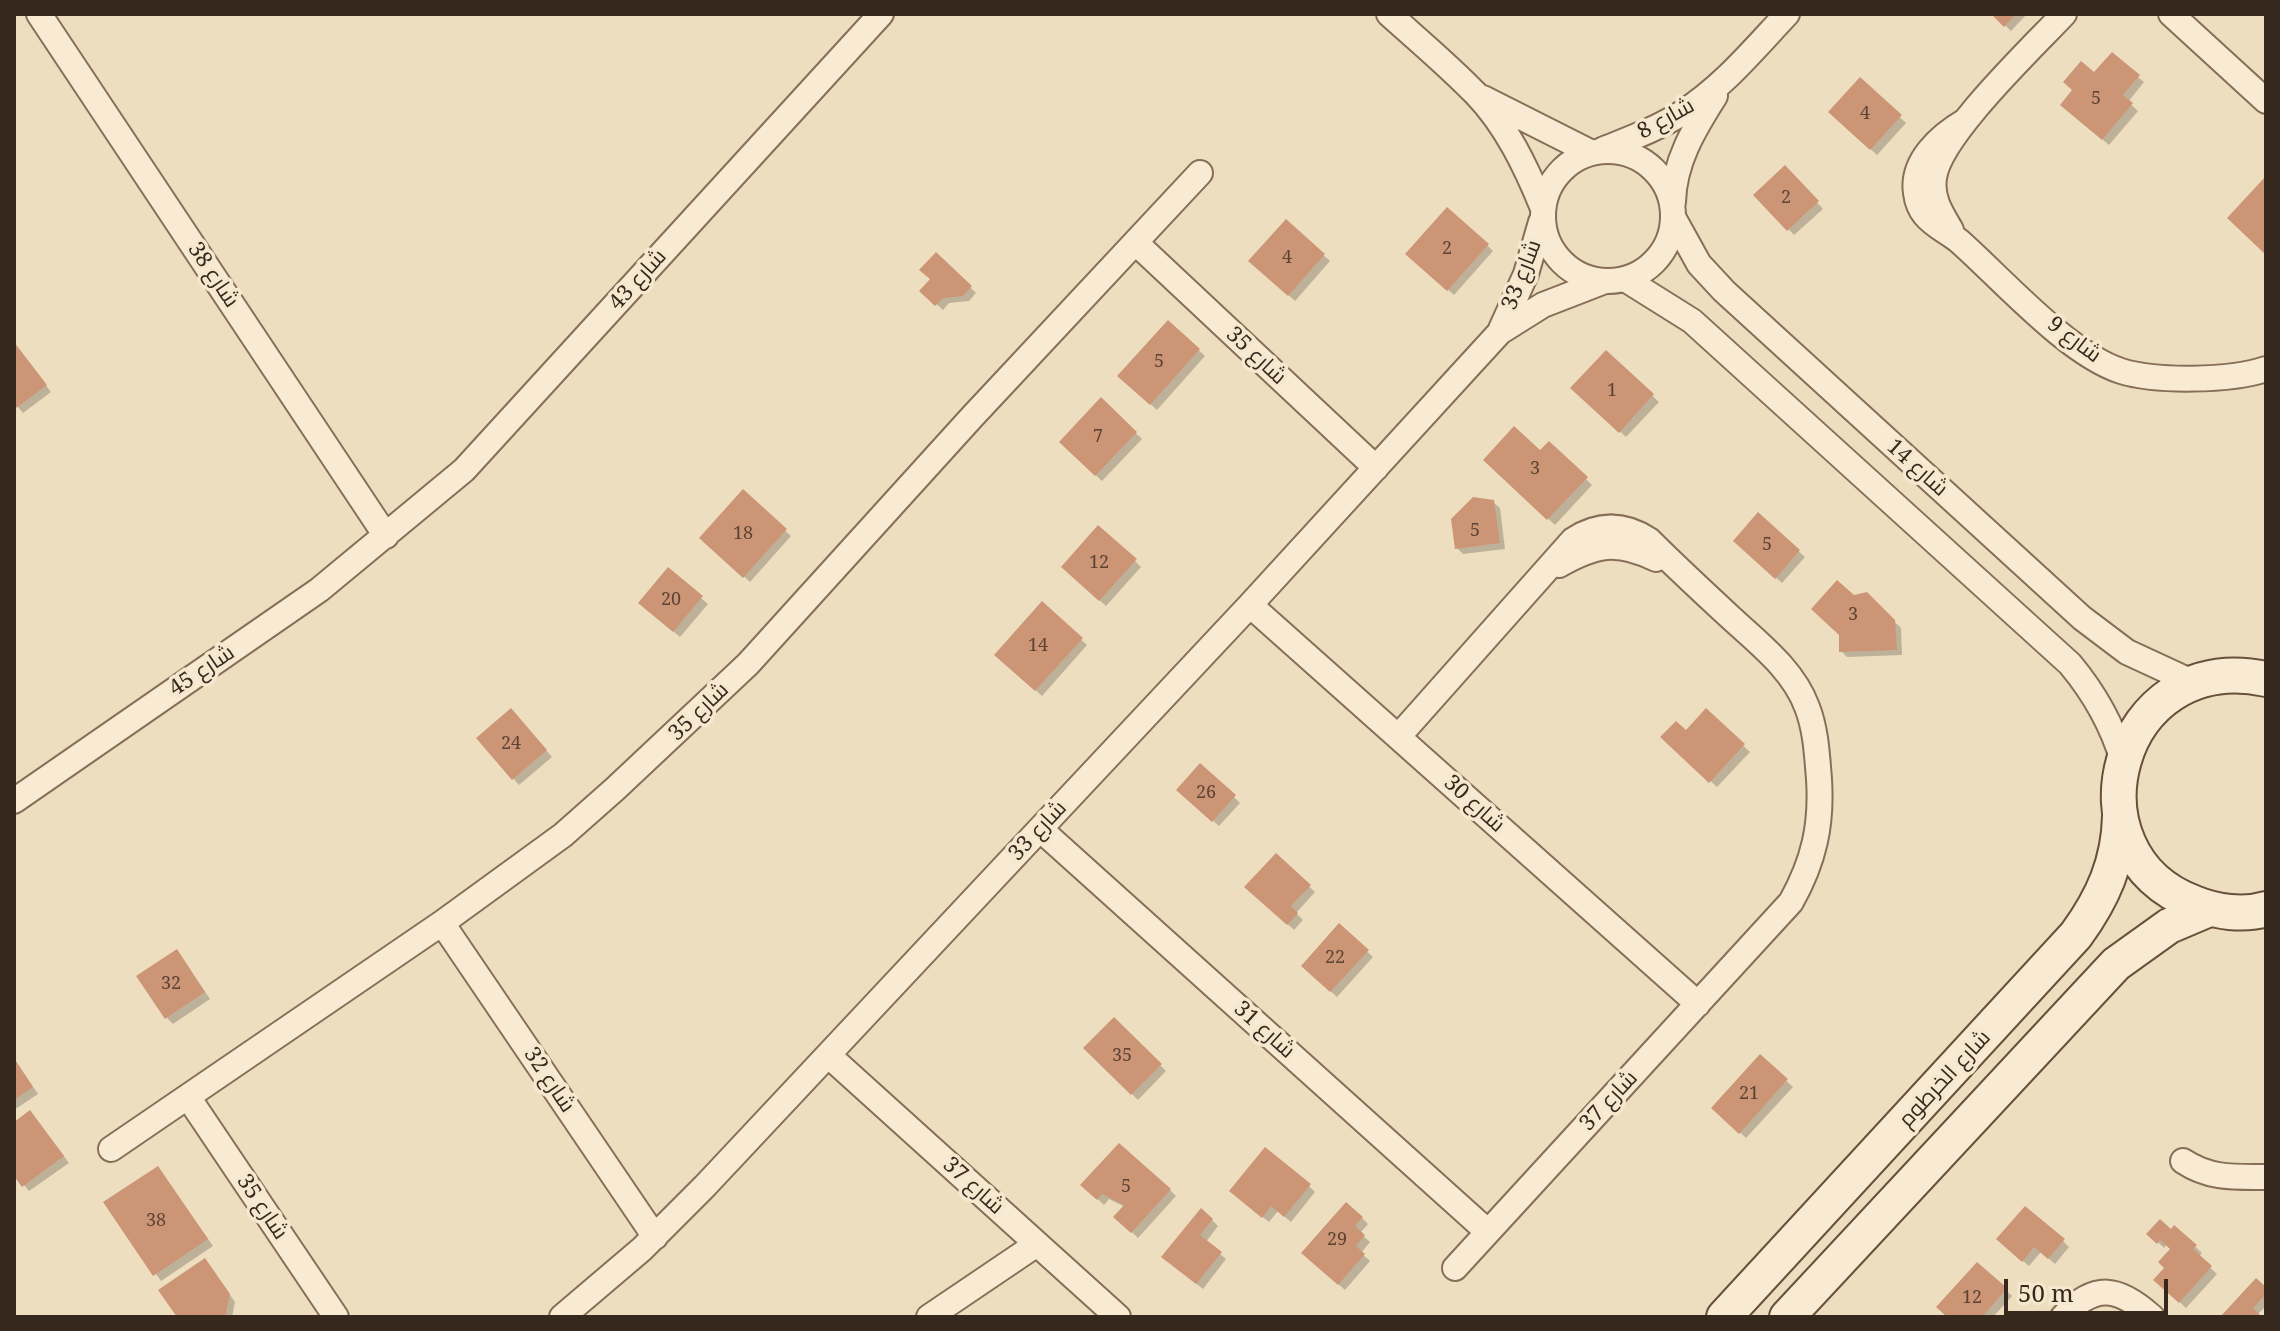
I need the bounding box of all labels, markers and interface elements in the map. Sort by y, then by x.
house number: 5 [2091,88,2101,110]
street label: شارع 8 [1633,93,1699,145]
house number: 4 [1860,103,1870,125]
house number: 2 [1781,187,1791,209]
street label: شارع 33 [1497,236,1547,314]
street label: شارع 38 [182,237,244,313]
house number: 2 [1442,238,1452,260]
street label: شارع 43 [604,244,672,316]
house number: 4 [1282,247,1292,269]
street label: شارع 9 [2042,311,2106,369]
street label: شارع 35 [1220,321,1292,391]
house number: 5 [1154,351,1164,373]
house number: 1 [1607,380,1617,402]
house number: 7 [1093,426,1103,448]
street label: شارع 14 [1881,434,1953,502]
house number: 3 [1530,458,1540,480]
house number: 5 [1470,520,1480,542]
house number: 18 [733,523,753,545]
house number: 5 [1762,534,1772,556]
house number: 12 [1089,552,1109,574]
house number: 20 [661,589,681,611]
house number: 3 [1848,604,1858,626]
house number: 14 [1028,635,1048,657]
street label: شارع 45 [164,640,240,702]
street label: شارع 35 [664,677,734,747]
house number: 24 [501,733,521,755]
street label: شارع 30 [1438,770,1510,838]
house number: 26 [1196,782,1216,804]
street label: شارع 33 [1003,795,1073,867]
house number: 22 [1325,947,1345,969]
house number: 32 [161,973,181,995]
street label: شارع 31 [1228,996,1300,1064]
street label: شارع الخرطوم [1893,1025,1997,1133]
street label: شارع 32 [518,1042,580,1118]
house number: 35 [1112,1045,1132,1067]
street label: شارع 37 [1574,1065,1644,1137]
house number: 21 [1739,1083,1759,1105]
street label: شارع 37 [937,1152,1009,1220]
street label: شارع 35 [231,1169,293,1245]
house number: 5 [1121,1176,1131,1198]
house number: 38 [146,1210,166,1232]
house number: 29 [1327,1229,1347,1251]
scale bar [2008,1263,2172,1313]
text: 50 m [2018,1276,2074,1309]
house number: 12 [1962,1287,1982,1309]

